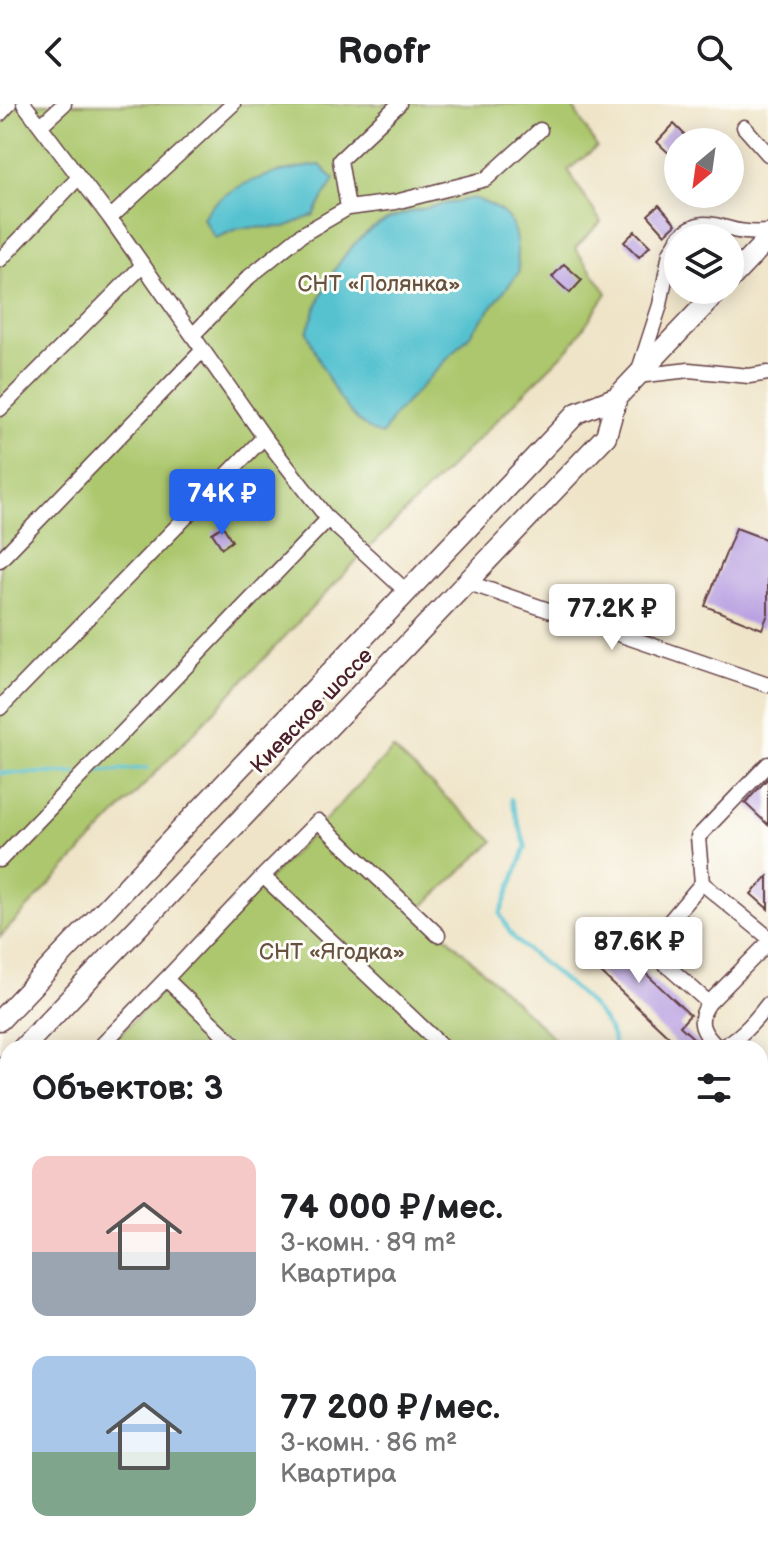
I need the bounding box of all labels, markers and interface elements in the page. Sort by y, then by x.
icon: back [32,30,76,74]
icon: search [692,30,736,74]
text: Roofr [338,31,430,74]
north arrow [664,128,744,208]
map controls [664,128,744,304]
button: layers [664,224,744,304]
park label: СНТ «Полянка» [297,271,461,298]
pin: 74K ₽ [166,469,278,537]
text: 74K ₽ [187,479,257,510]
pin: 77.2K ₽ [538,584,686,652]
text: 77.2K ₽ [567,594,657,625]
street label: Киевское шоссе [245,643,379,779]
pin: 87.6K ₽ [565,917,713,985]
text: 87.6K ₽ [593,927,685,958]
park label: СНТ «Ягодка» [259,939,405,966]
icon: filters [692,1066,736,1110]
text: Объектов: 3 [32,1068,223,1109]
text: 74 000 ₽/мес. [280,1187,503,1228]
icon: home [96,1188,192,1284]
text: 3-комн. · 89 m² [280,1228,456,1259]
text: Квартира [280,1259,397,1290]
text: 77 200 ₽/мес. [280,1387,500,1428]
icon: home [96,1388,192,1484]
text: 3-комн. · 86 m² [280,1428,457,1459]
text: Квартира [280,1459,397,1490]

